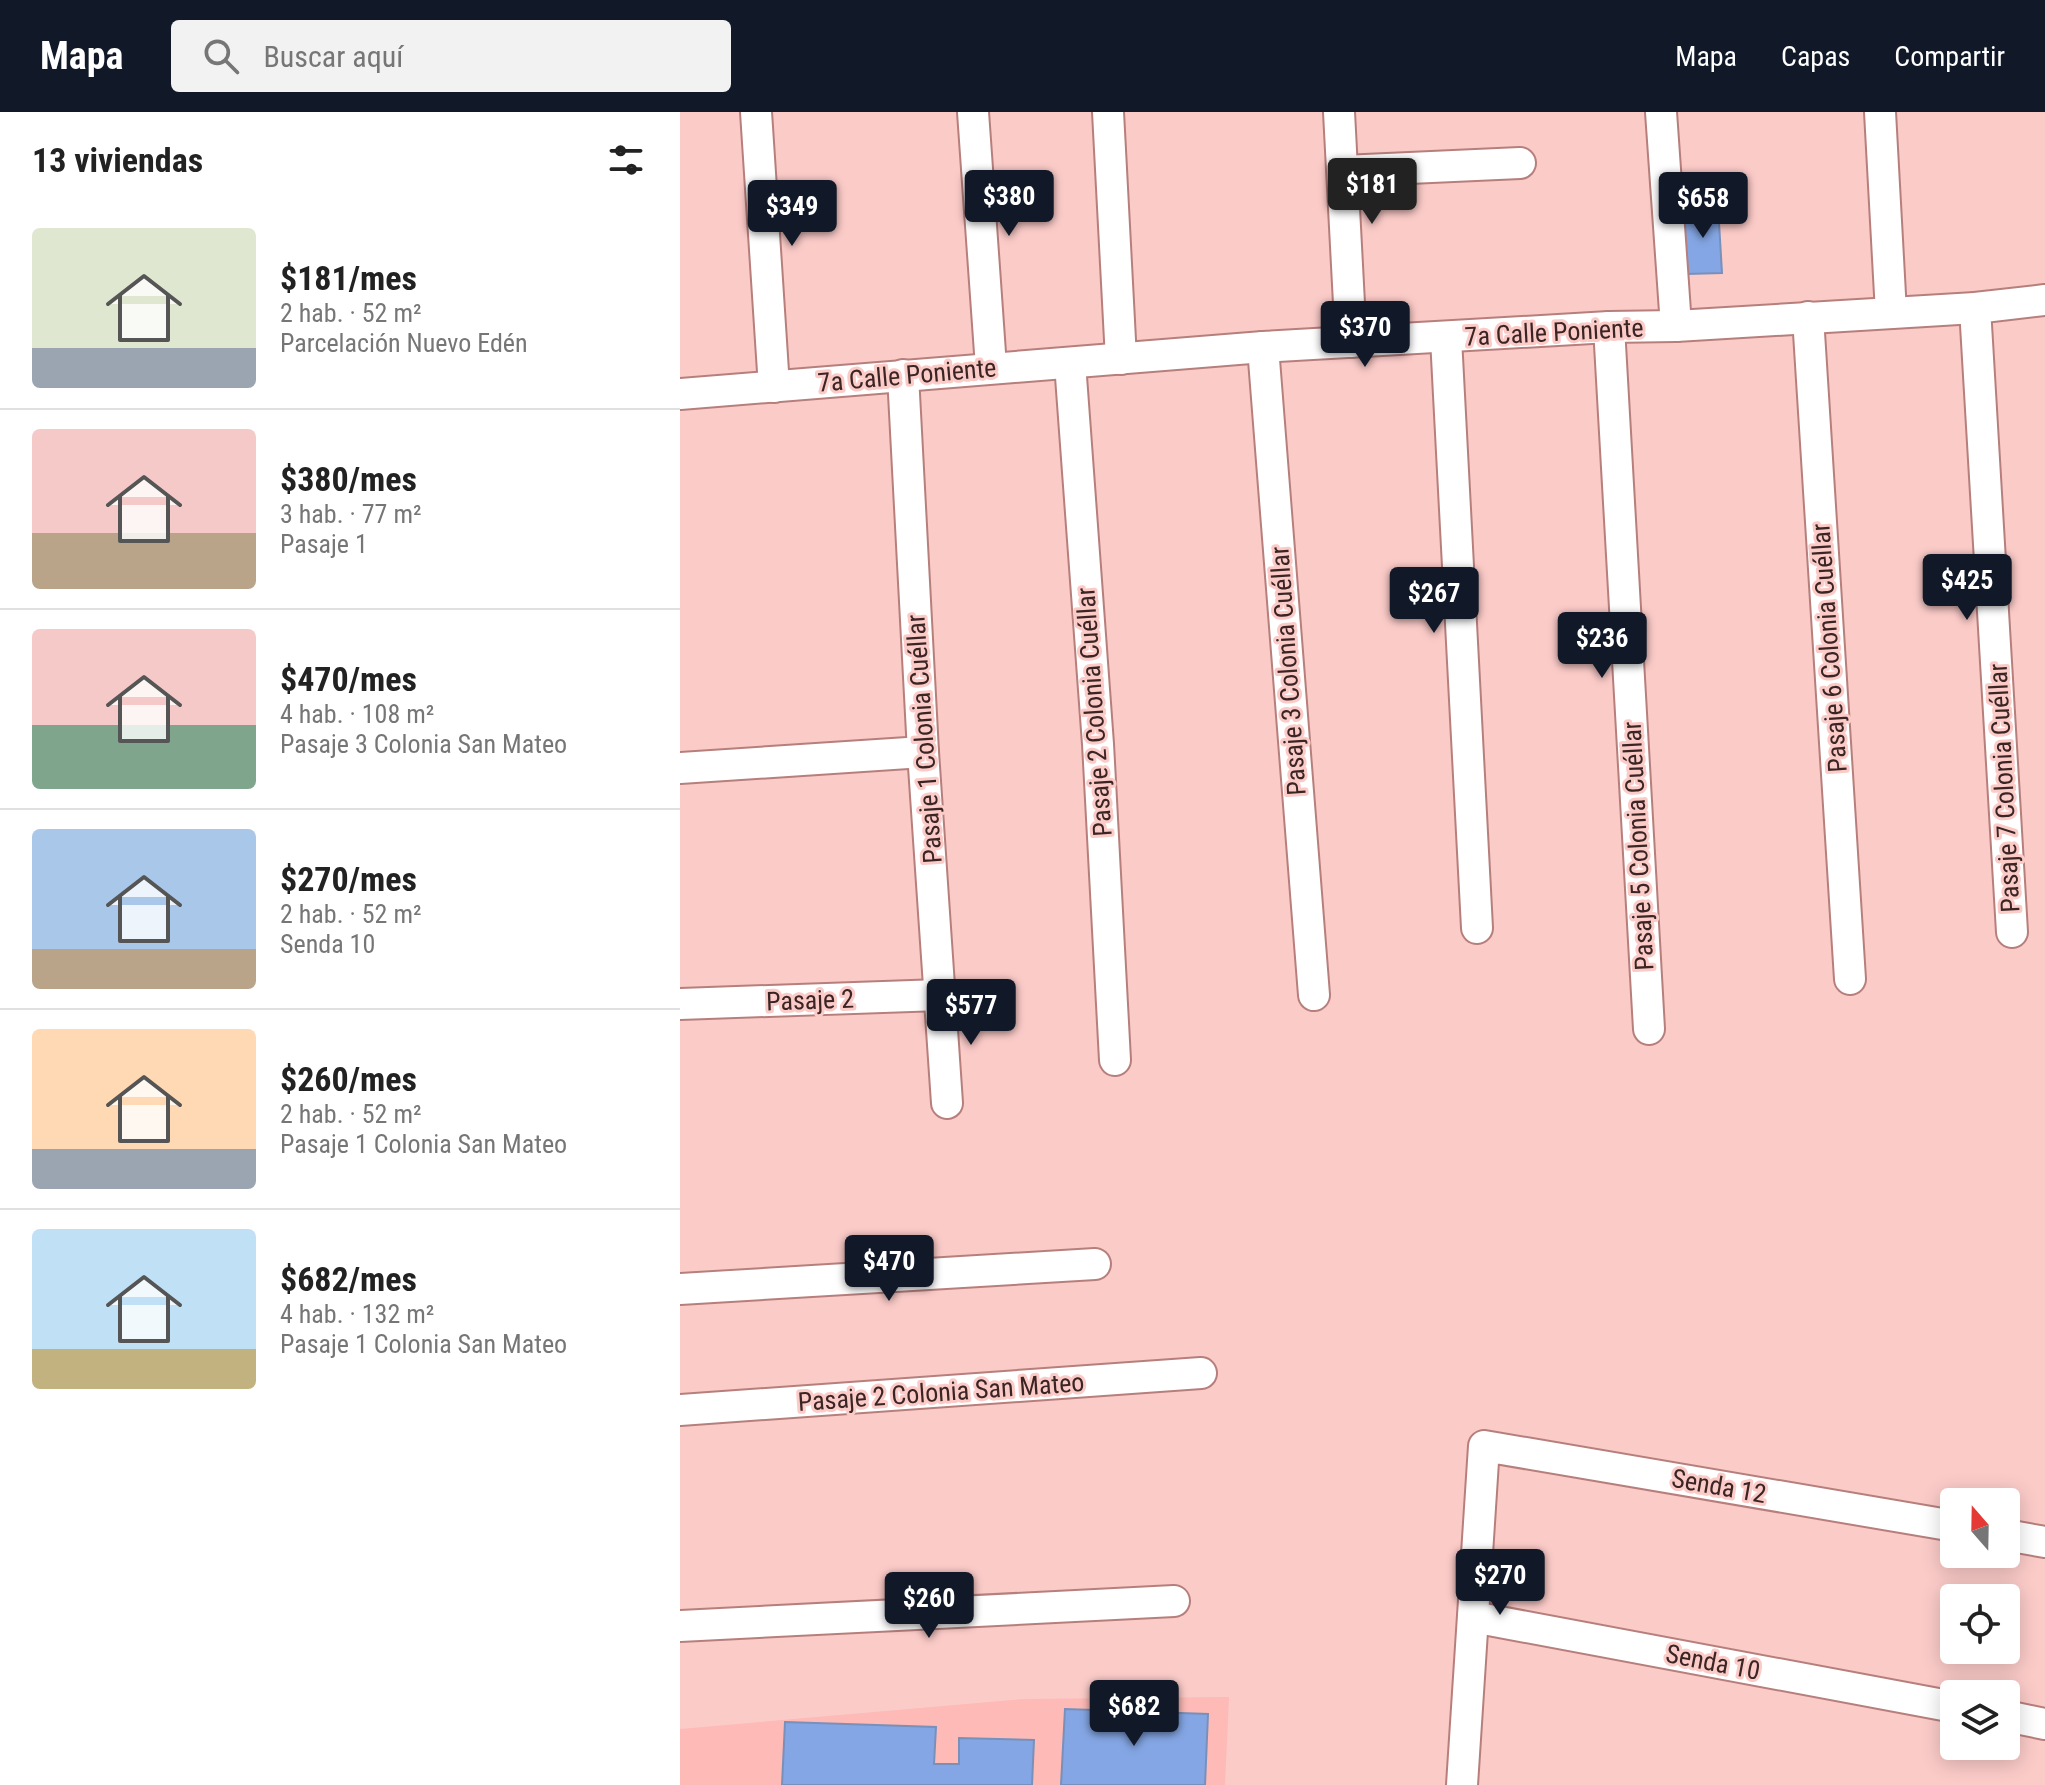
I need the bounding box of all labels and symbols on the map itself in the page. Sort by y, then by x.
pin: $181 [1325,158,1419,226]
pin: $380 [962,170,1056,238]
pin: $658 [1656,172,1750,240]
pin: $349 [745,180,839,248]
pin: $370 [1318,301,1412,369]
street label: 7a Calle Poniente [1464,312,1644,352]
street label: 7a Calle Poniente [817,352,997,398]
street label: Pasaje 6 Colonia Cuéllar [1805,522,1853,773]
street label: Pasaje 3 Colonia Cuéllar [1264,545,1312,796]
pin: $425 [1920,554,2014,622]
pin: $267 [1387,567,1481,635]
street label: Pasaje 2 Colonia Cuéllar [1070,586,1118,837]
pin: $236 [1555,612,1649,680]
street label: Pasaje 1 Colonia Cuéllar [900,613,948,864]
street label: Pasaje 7 Colonia Cuéllar [1982,663,2026,913]
street label: Pasaje 5 Colonia Cuéllar [1616,721,1660,971]
pin: $577 [924,979,1018,1047]
street label: Pasaje 2 [766,983,854,1017]
pin: $470 [842,1235,936,1303]
street label: Pasaje 2 Colonia San Mateo [797,1367,1085,1417]
street label: Senda 12 [1669,1463,1769,1509]
north arrow [1940,1488,2020,1568]
pin: $270 [1453,1549,1547,1617]
pin: $260 [882,1572,976,1640]
street label: Senda 10 [1663,1638,1763,1686]
pin: $682 [1087,1680,1181,1748]

